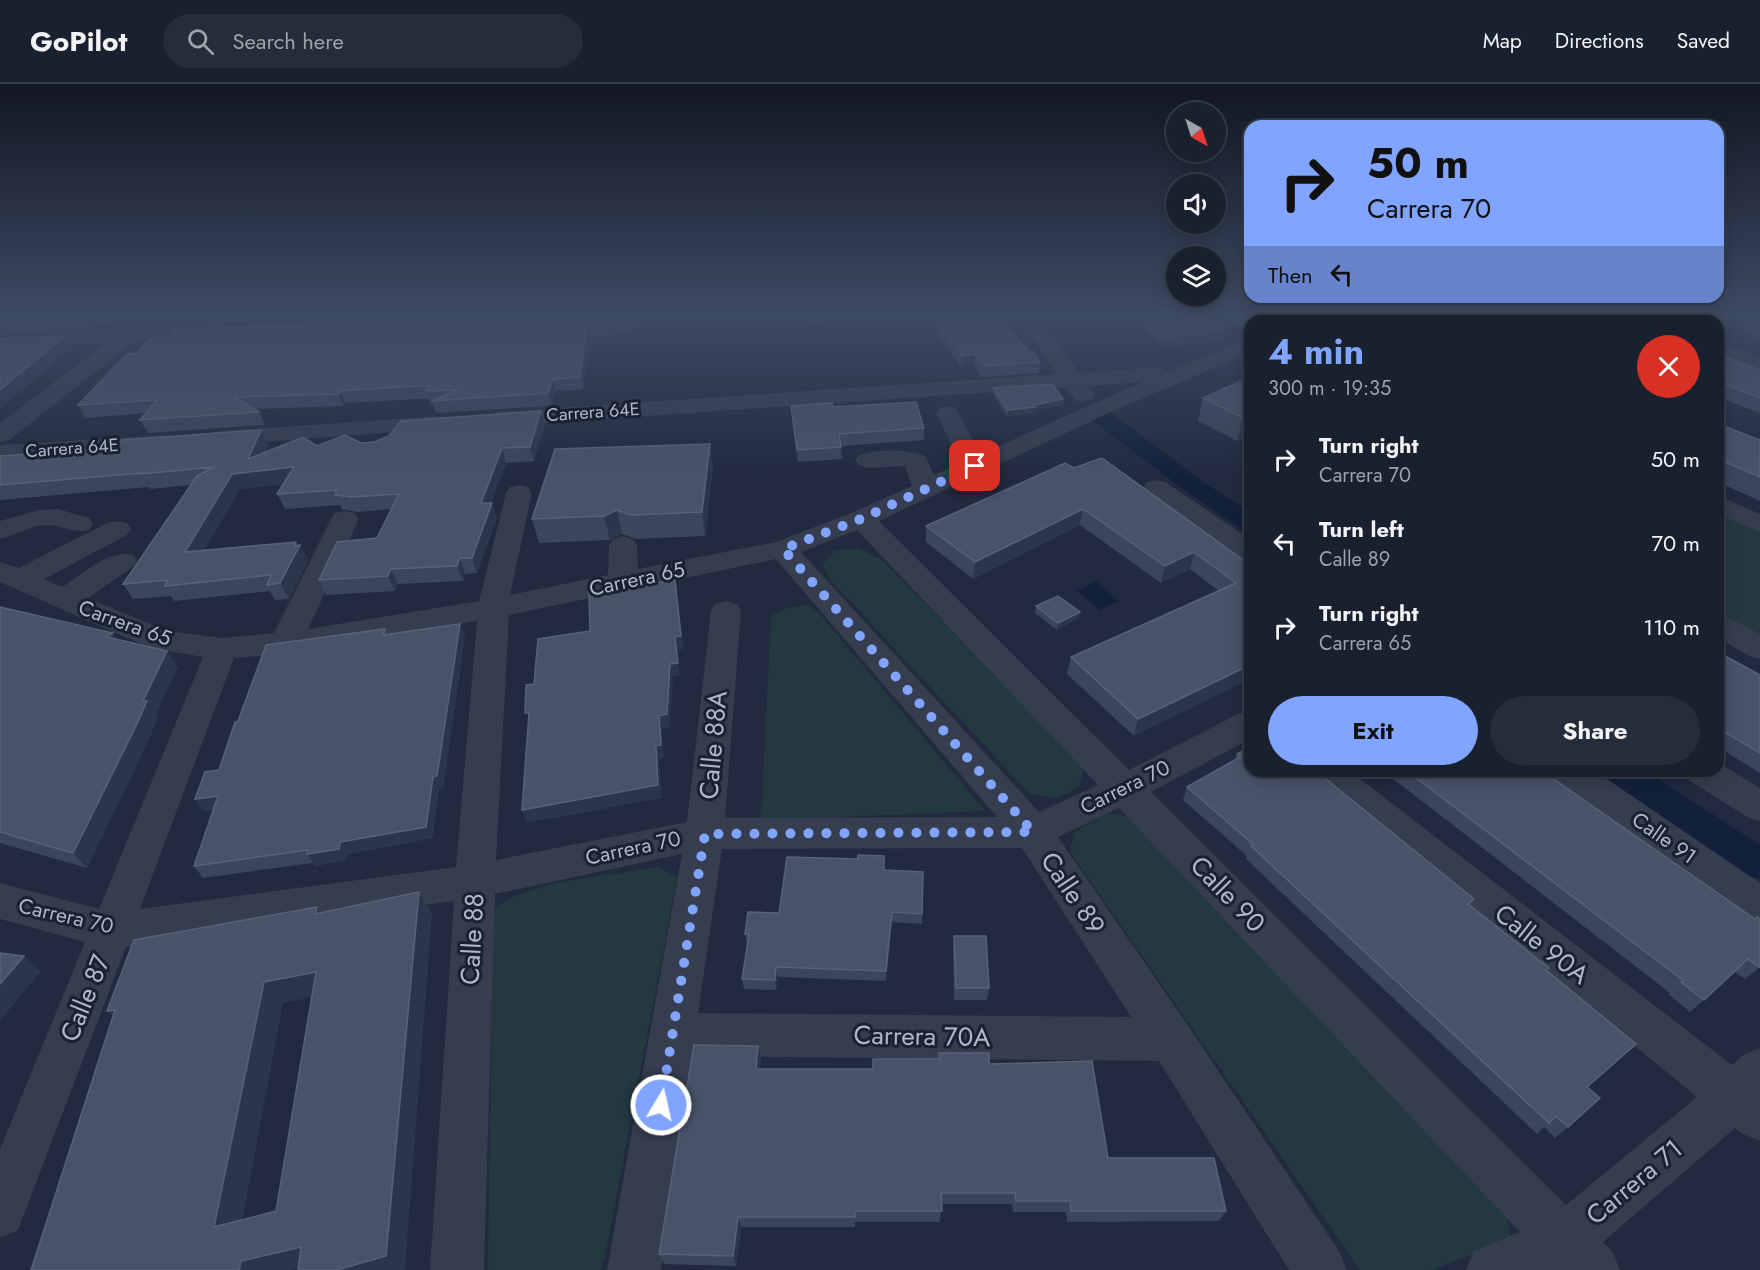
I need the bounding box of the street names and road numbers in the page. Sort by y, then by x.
street label: Carrera 64E [546,396,640,428]
street label: Carrera 64E [25,432,119,464]
street label: Carrera 65 [586,554,688,604]
street label: Carrera 65 [74,592,176,654]
street label: Calle 88A [689,688,737,801]
street label: Carrera 70 [1075,752,1175,822]
street label: Calle 91 [1626,805,1702,871]
street label: Carrera 70 [583,823,683,873]
street label: Calle 89 [1031,844,1115,942]
street label: Calle 90 [1182,847,1274,941]
street label: Carrera 70 [16,891,116,941]
street label: Calle 88 [451,892,493,986]
street label: Calle 90A [1486,895,1598,994]
street label: Calle 87 [50,948,120,1047]
street label: Carrera 70A [853,1016,992,1056]
street label: Carrera 71 [1577,1130,1691,1234]

